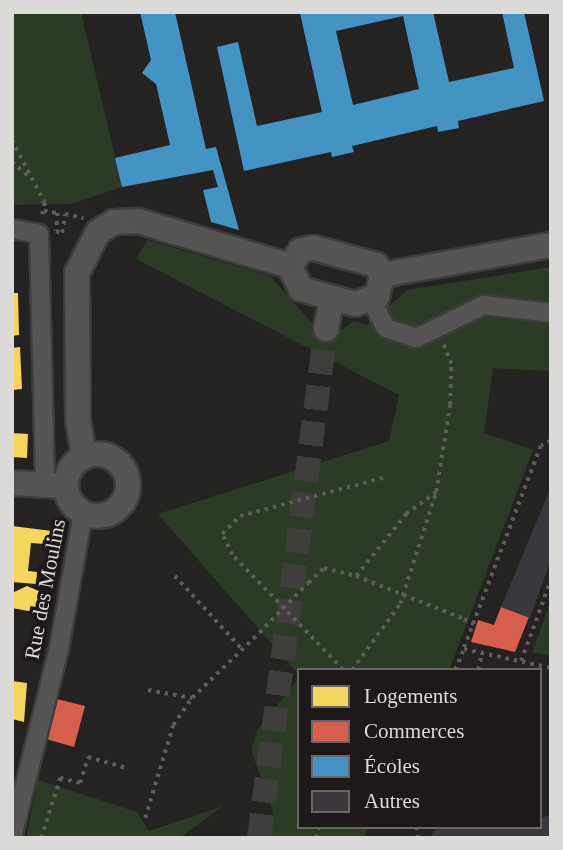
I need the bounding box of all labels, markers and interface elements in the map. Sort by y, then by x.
street label: Rue des Moulins [19,517,71,661]
legend [297,668,542,829]
text: Logements [364,684,457,708]
text: Commerces [364,719,464,743]
text: Écoles [364,754,420,778]
text: Autres [364,789,420,813]

